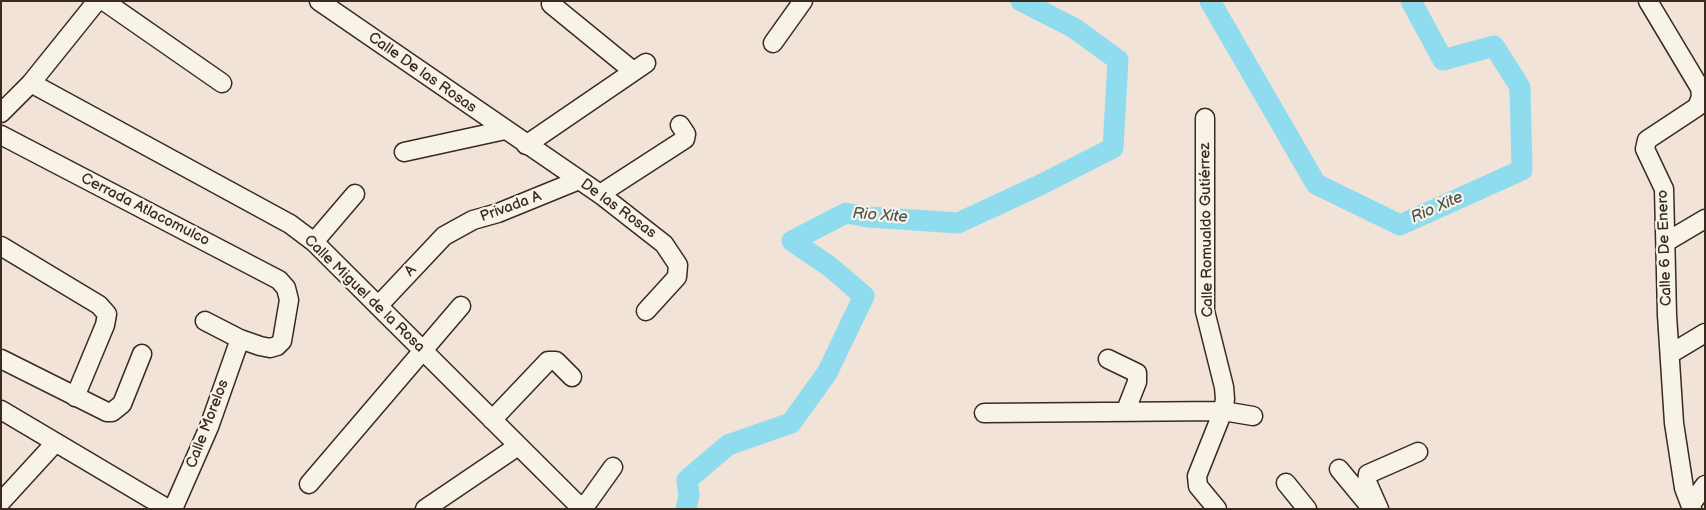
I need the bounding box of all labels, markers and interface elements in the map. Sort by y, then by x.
street label: Calle De las Rosas [364,29,480,117]
street label: Calle Romualdo Gutiérrez [1196,142,1218,318]
street label: Cerrada Atlacomulco [78,170,212,250]
street label: De las Rosas [577,175,659,243]
street label: Privada A [478,188,544,226]
water label: Rio Xite [1408,188,1466,228]
street label: Calle 6 De Enero [1654,189,1676,307]
water label: Rio Xite [852,204,908,228]
street label: Calle Miguel de la Rosa [300,232,428,356]
street label: A [401,262,421,280]
street label: Calle Morelos [183,377,233,471]

